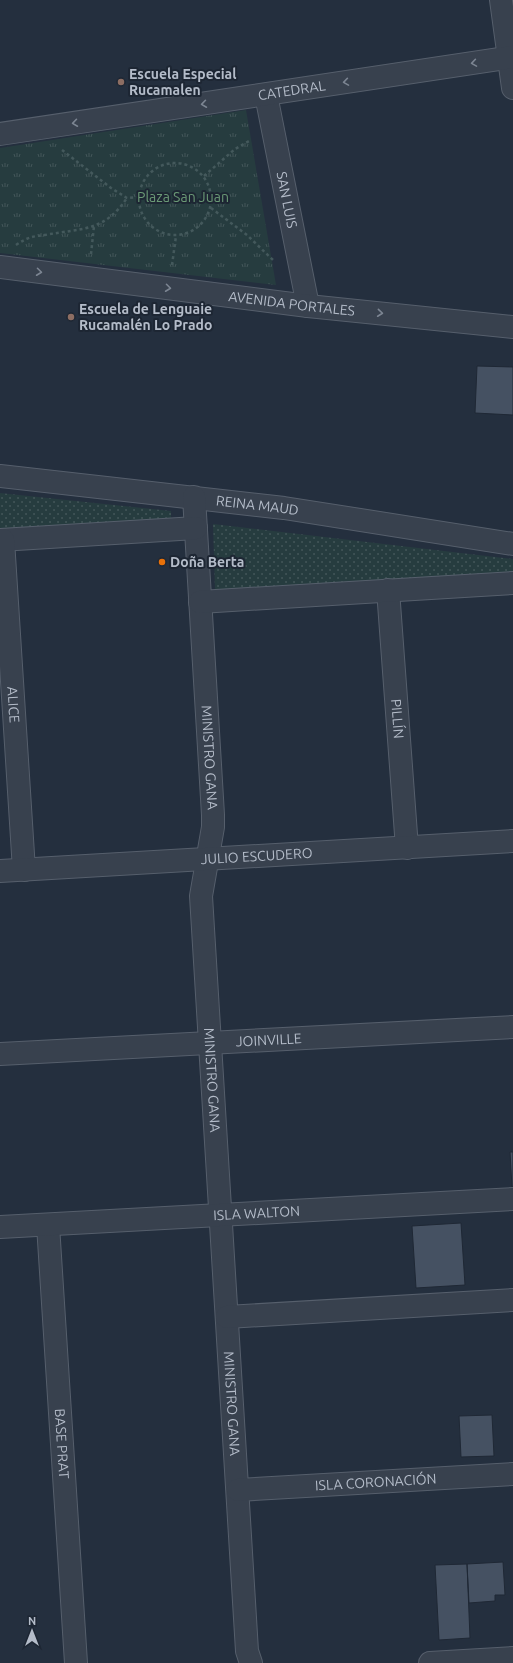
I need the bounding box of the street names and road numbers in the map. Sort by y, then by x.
street label: CATEDRAL [257,77,327,103]
street label: SAN LUIS [273,170,300,230]
street label: AVENIDA PORTALES [228,288,356,319]
street label: REINA MAUD [215,492,300,518]
street label: ALICE [4,686,23,723]
street label: PILLÍN [388,698,407,739]
street label: MINISTRO GANA [198,705,221,810]
street label: JULIO ESCUDERO [200,845,313,867]
street label: MINISTRO GANA [201,1027,223,1133]
street label: JOINVILLE [235,1030,302,1050]
street label: ISLA WALTON [213,1203,300,1223]
street label: MINISTRO GANA [221,1351,243,1456]
street label: BASE PRAT [52,1408,72,1479]
street label: ISLA CORONACIÓN [315,1470,437,1494]

